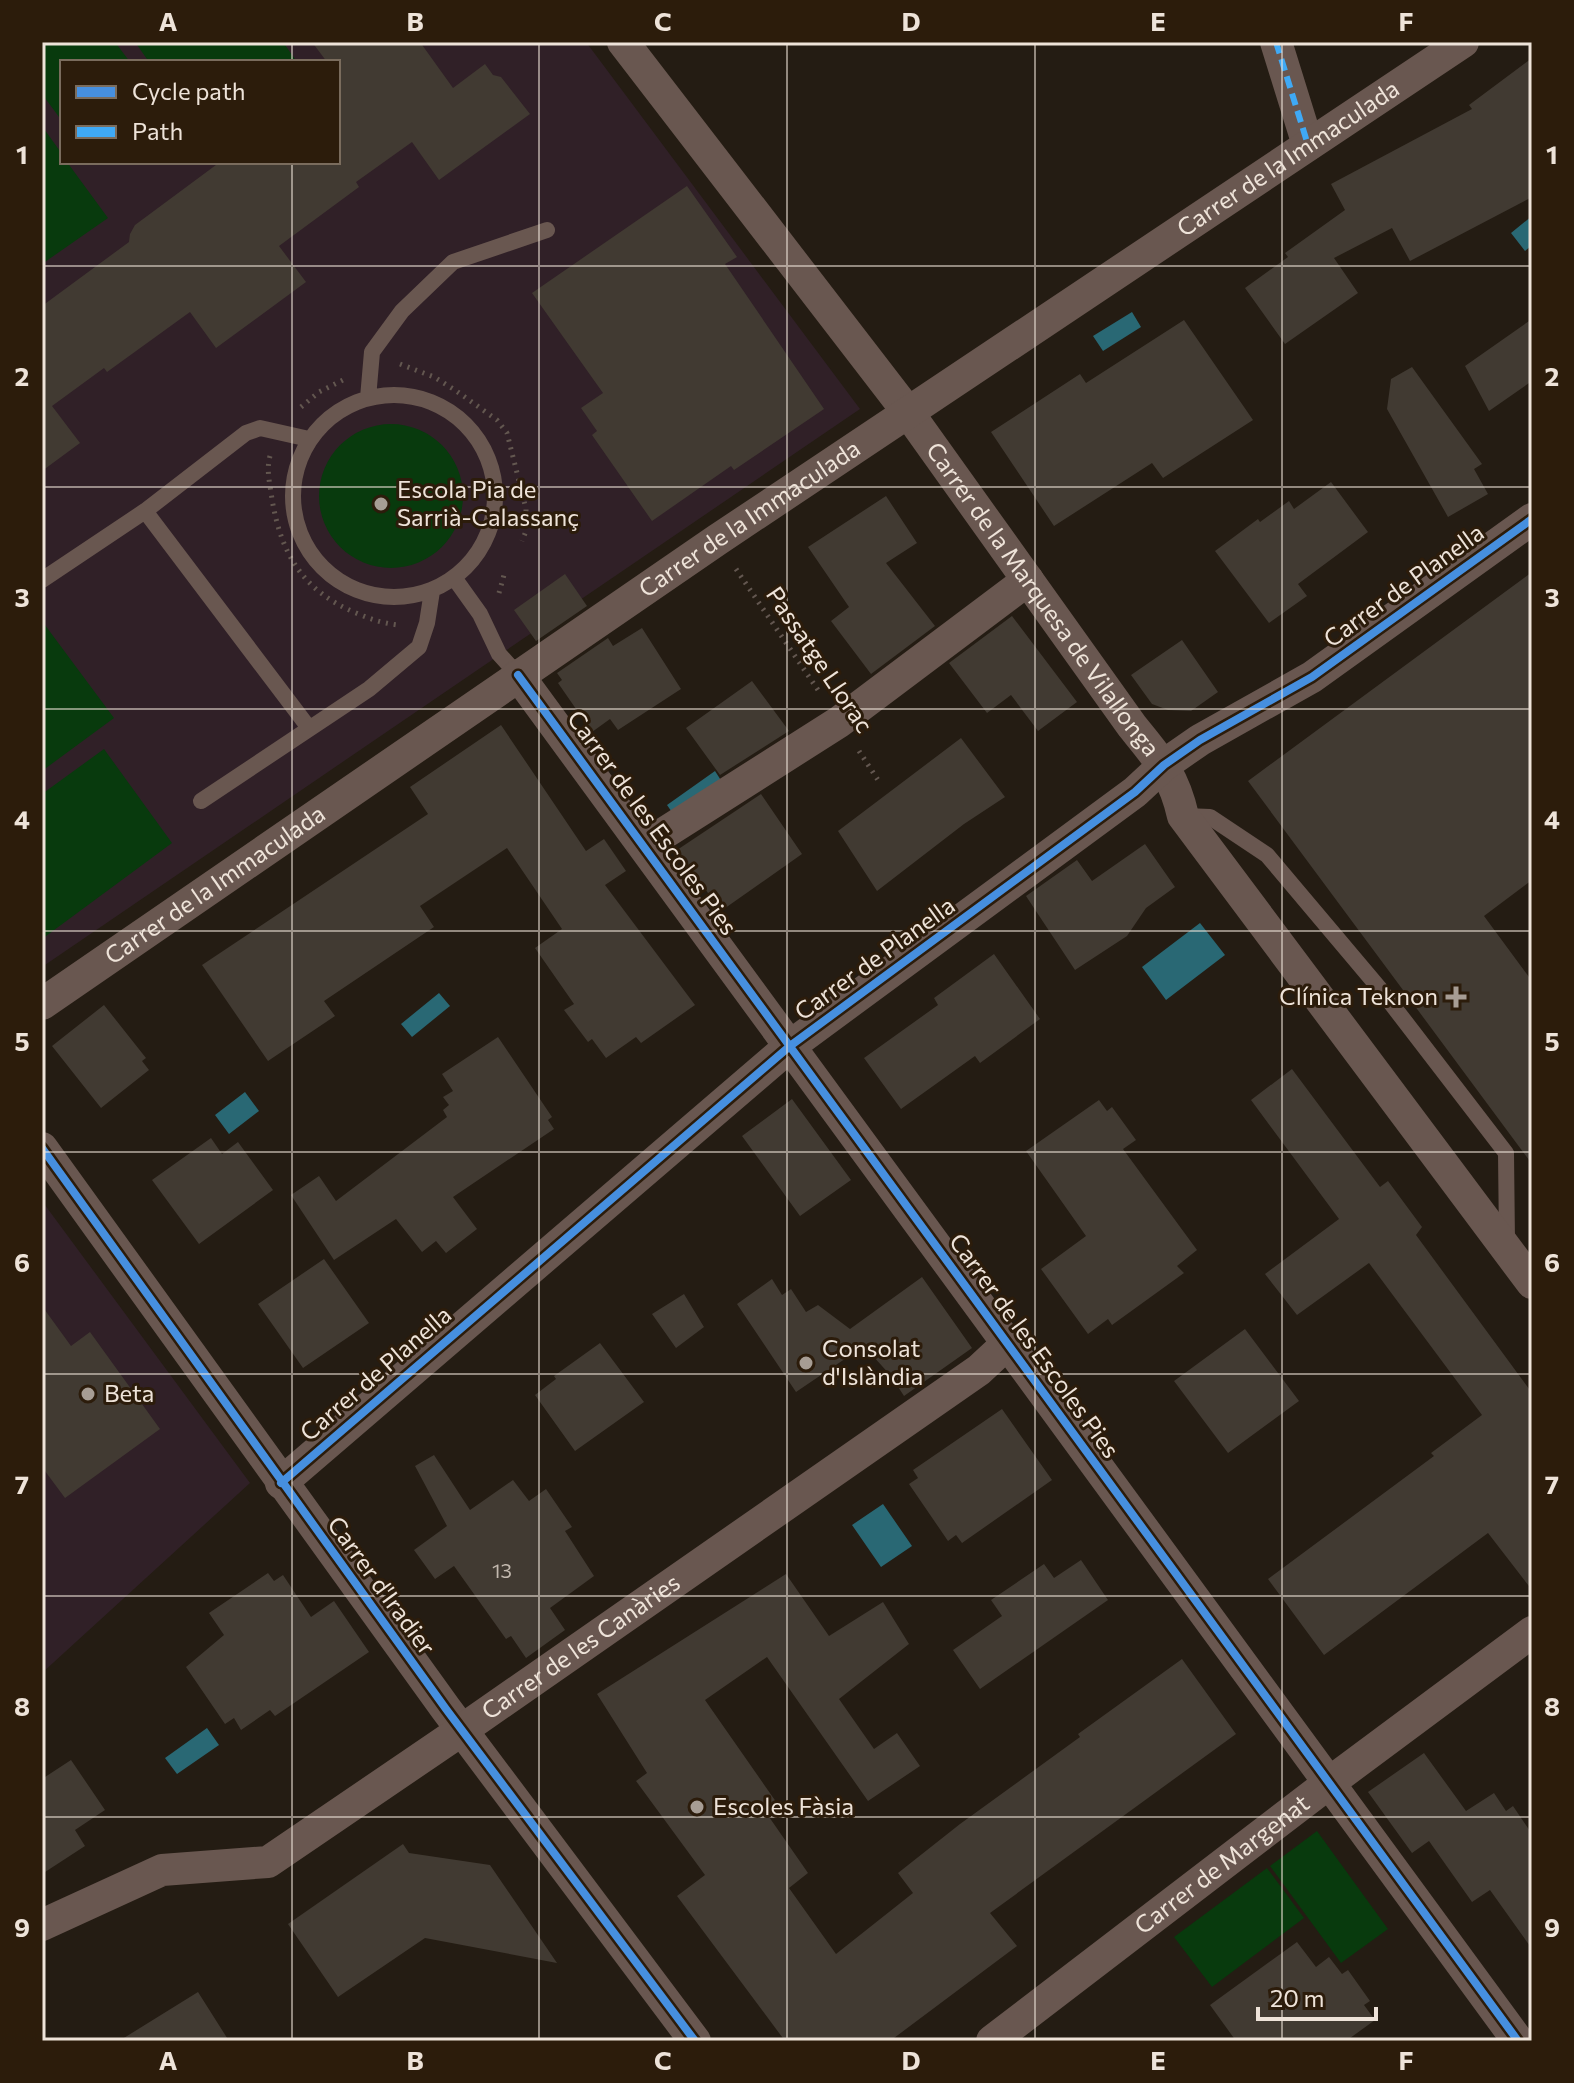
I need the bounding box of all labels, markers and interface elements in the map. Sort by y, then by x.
text: A [159,5,178,36]
text: B [406,5,424,36]
text: C [654,5,672,36]
text: D [901,5,921,36]
text: E [1150,5,1166,36]
text: F [1398,5,1414,36]
legend [60,60,340,164]
street label: Carrer de la Immaculada [1171,73,1404,242]
text: Cycle path [132,76,246,105]
text: Path [132,116,183,145]
text: 1 [16,138,28,169]
text: 1 [1546,138,1558,169]
text: 2 [15,360,29,391]
text: 2 [1545,360,1559,391]
street label: Carrer de la Immaculada [633,433,865,603]
street label: Carrer de la Marquesa de Vilallonga [921,436,1167,762]
place label: Escola Pia de Sarrià-Calassanç [397,474,579,531]
marker: Escola Pia de Sarrià-Calassanç [372,495,390,513]
street label: Carrer de Planella [1317,517,1489,653]
text: 3 [14,581,30,612]
street label: Passatge Llorac [761,581,880,738]
text: 3 [1544,581,1560,612]
street label: Carrer de les Escoles Pies [562,704,744,940]
street label: Carrer de la Immaculada [99,798,330,970]
text: 4 [14,803,30,834]
text: 4 [1544,803,1560,834]
street label: Carrer de Planella [788,890,960,1026]
place label: Clínica Teknon [1279,981,1438,1010]
marker: Clínica Teknon [1445,986,1467,1008]
text: 5 [14,1025,30,1056]
text: 5 [1544,1025,1560,1056]
street label: Carrer de les Escoles Pies [944,1227,1126,1463]
text: 6 [14,1246,30,1277]
text: 6 [1544,1246,1560,1277]
street label: Carrer de Planella [294,1299,456,1446]
place label: Consolat d'Islàndia [822,1333,923,1390]
marker: Consolat d'Islàndia [797,1354,815,1372]
place label: Beta [104,1378,154,1407]
marker: Beta [79,1385,97,1403]
text: 7 [15,1468,29,1499]
text: 7 [1545,1468,1559,1499]
street label: Carrer d'Iradier [322,1510,442,1660]
house number: 13 [492,1558,512,1582]
street label: Carrer de les Canàries [476,1567,685,1725]
text: 8 [14,1690,30,1721]
text: 8 [1544,1690,1560,1721]
street label: Carrer de Margenat [1128,1787,1315,1940]
place label: Escoles Fàsia [713,1791,854,1820]
marker: Escoles Fàsia [688,1798,706,1816]
text: 9 [14,1911,30,1942]
text: 9 [1544,1911,1560,1942]
scale bar [1258,1971,1376,2021]
text: 20 m [1270,1983,1324,2012]
text: A [159,2044,178,2075]
text: B [406,2044,424,2075]
text: C [654,2044,672,2075]
text: D [901,2044,921,2075]
text: E [1150,2044,1166,2075]
text: F [1398,2044,1414,2075]

